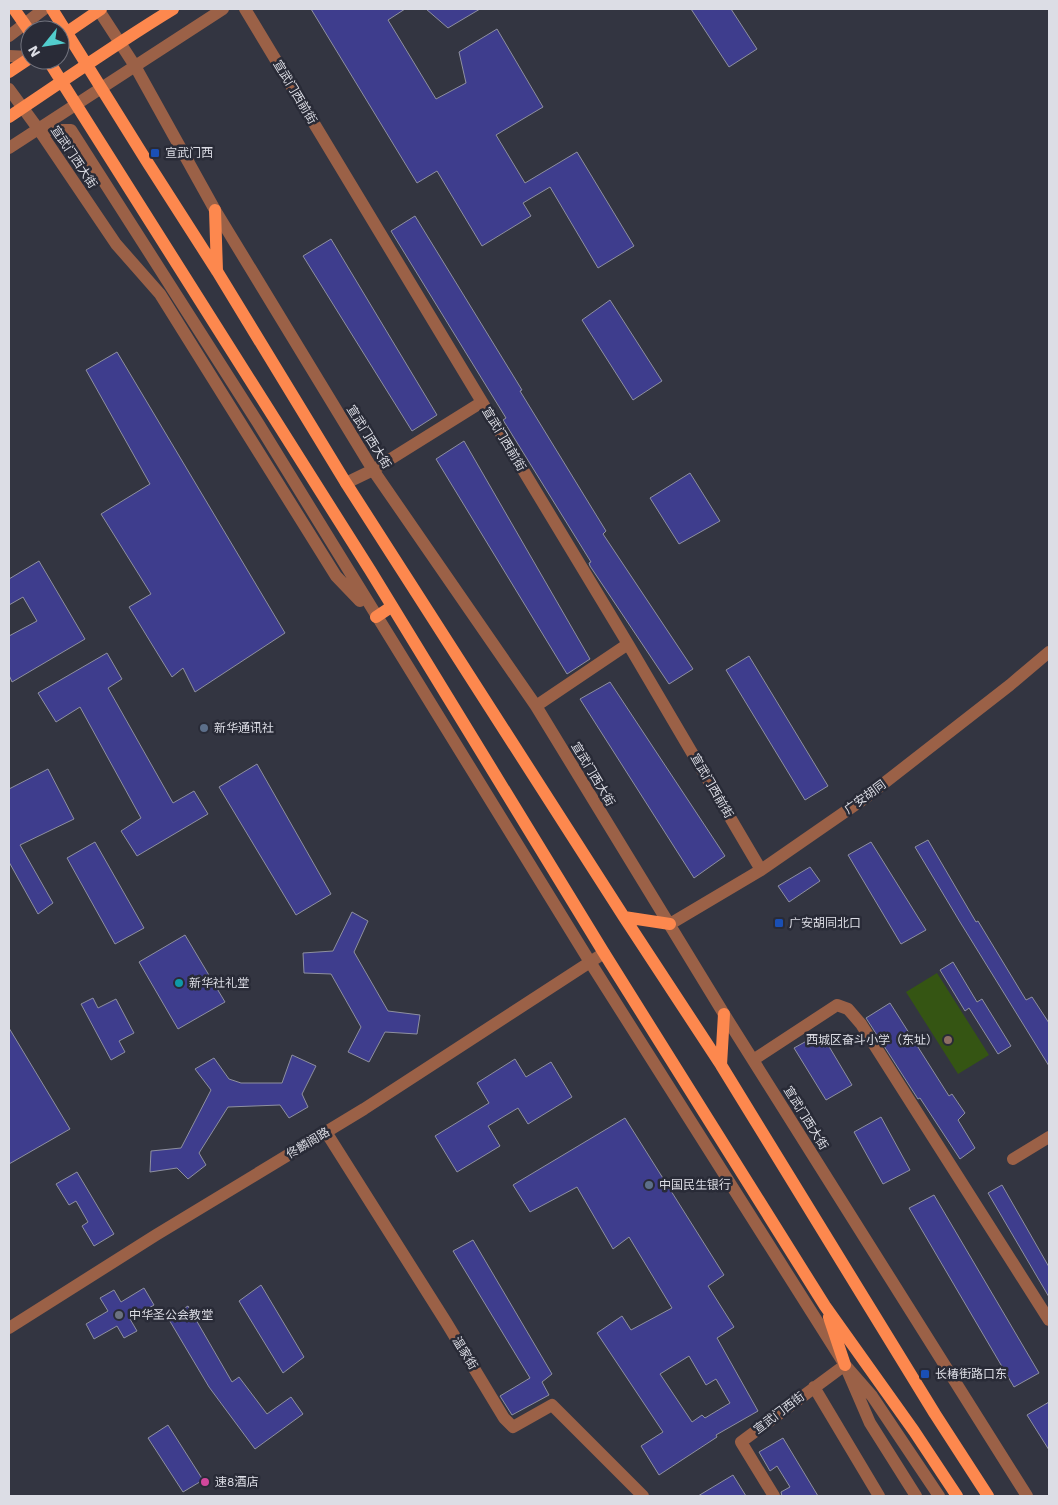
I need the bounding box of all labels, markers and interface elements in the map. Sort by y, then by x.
north arrow [20,20,70,70]
text: N [24,43,43,60]
street label: 宣武门西前街 [270,58,320,126]
street label: 宣武门西大街 [48,123,100,191]
place label: 宣武门西 [165,146,213,160]
marker: 宣武门西 [149,147,161,159]
street label: 宣武门西大街 [344,403,394,471]
street label: 宣武门西前街 [479,405,529,473]
place label: 新华通讯社 [214,721,274,735]
marker: 新华通讯社 [198,722,210,734]
street label: 宣武门西大街 [568,740,618,808]
street label: 宣武门西前街 [688,751,736,821]
street label: 广安胡同 [841,777,889,817]
place label: 广安胡同北口 [789,916,861,930]
marker: 广安胡同北口 [773,917,785,929]
place label: 新华社礼堂 [189,976,249,990]
marker: 新华社礼堂 [173,977,185,989]
place label: 西城区奋斗小学（东址） [806,1033,938,1047]
marker: 西城区奋斗小学（东址） [942,1034,954,1046]
street label: 宣武门西大街 [781,1084,831,1152]
street label: 佟麟阁路 [284,1125,332,1161]
place label: 中国民生银行 [659,1178,731,1192]
marker: 中国民生银行 [643,1179,655,1191]
place label: 中华圣公会教堂 [129,1308,213,1322]
marker: 中华圣公会教堂 [113,1309,125,1321]
street label: 温家街 [450,1334,480,1372]
place label: 长椿街路口东 [935,1367,1007,1381]
marker: 长椿街路口东 [919,1368,931,1380]
street label: 宣武门西街 [751,1389,807,1437]
place label: 速8酒店 [215,1475,258,1489]
marker: 速8酒店 [199,1476,211,1488]

